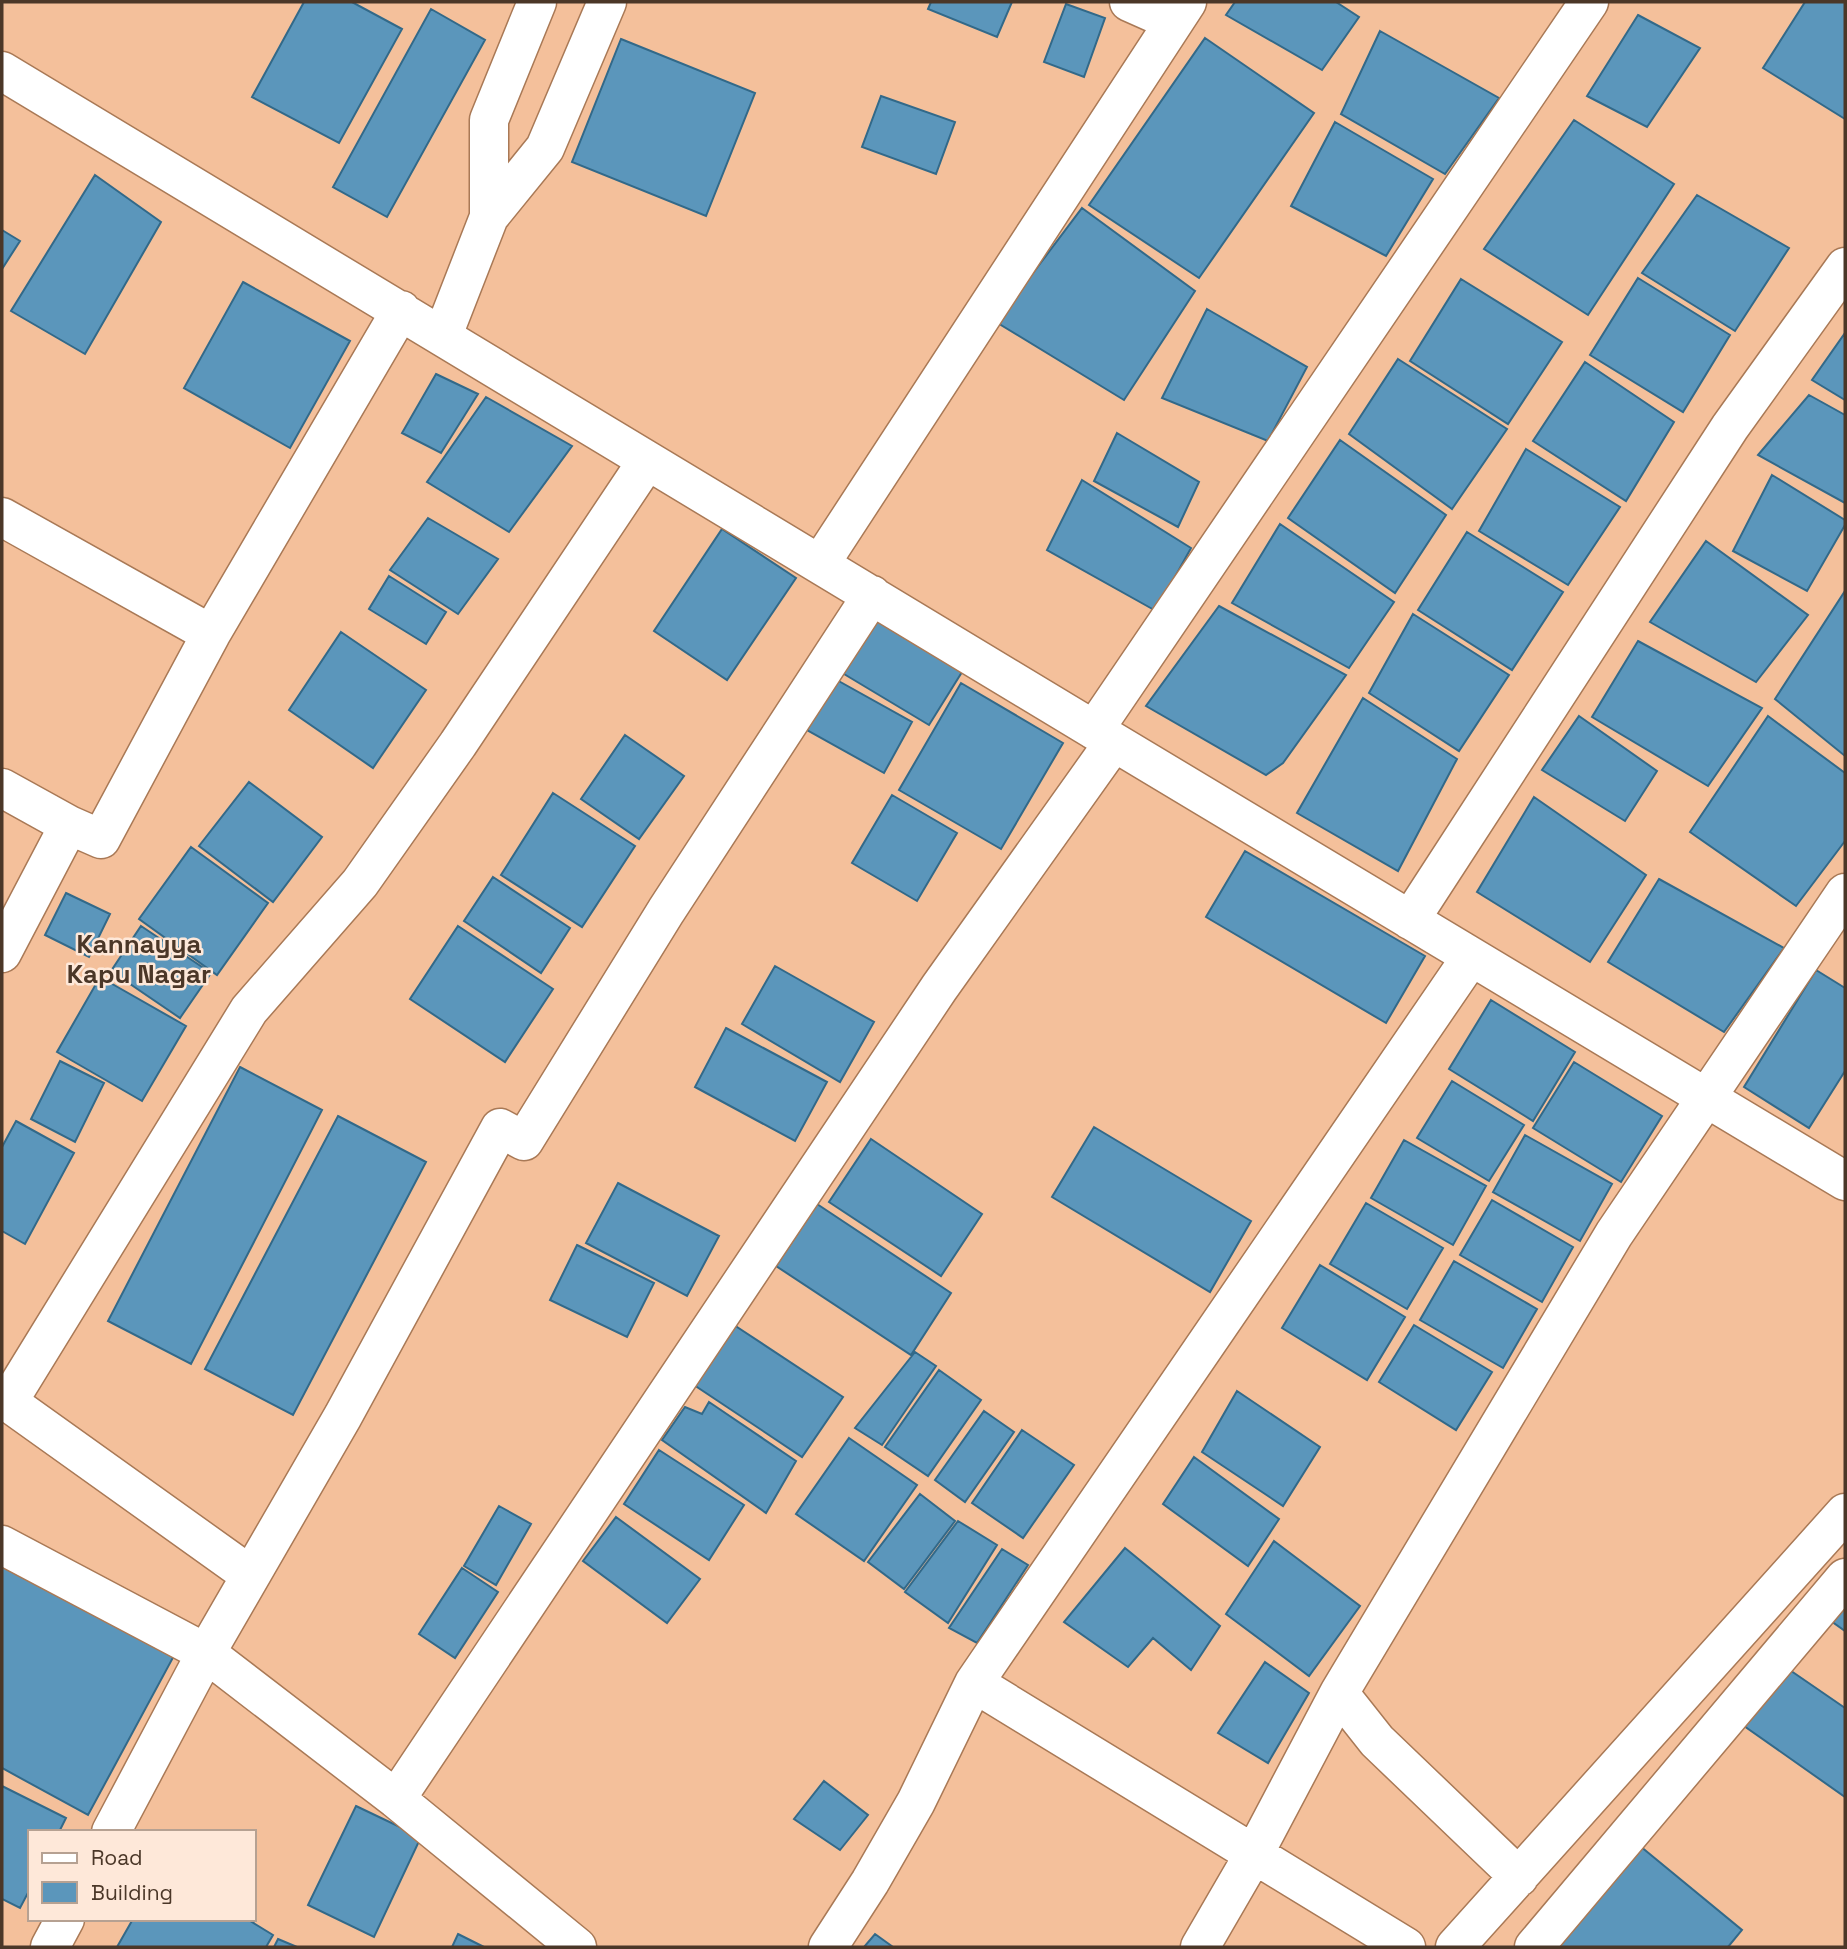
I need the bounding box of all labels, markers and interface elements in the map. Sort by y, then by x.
district label: Kannayya Kapu Nagar [67,927,211,991]
legend [28,1830,256,1921]
text: Road [91,1844,143,1871]
text: Building [91,1879,173,1906]

